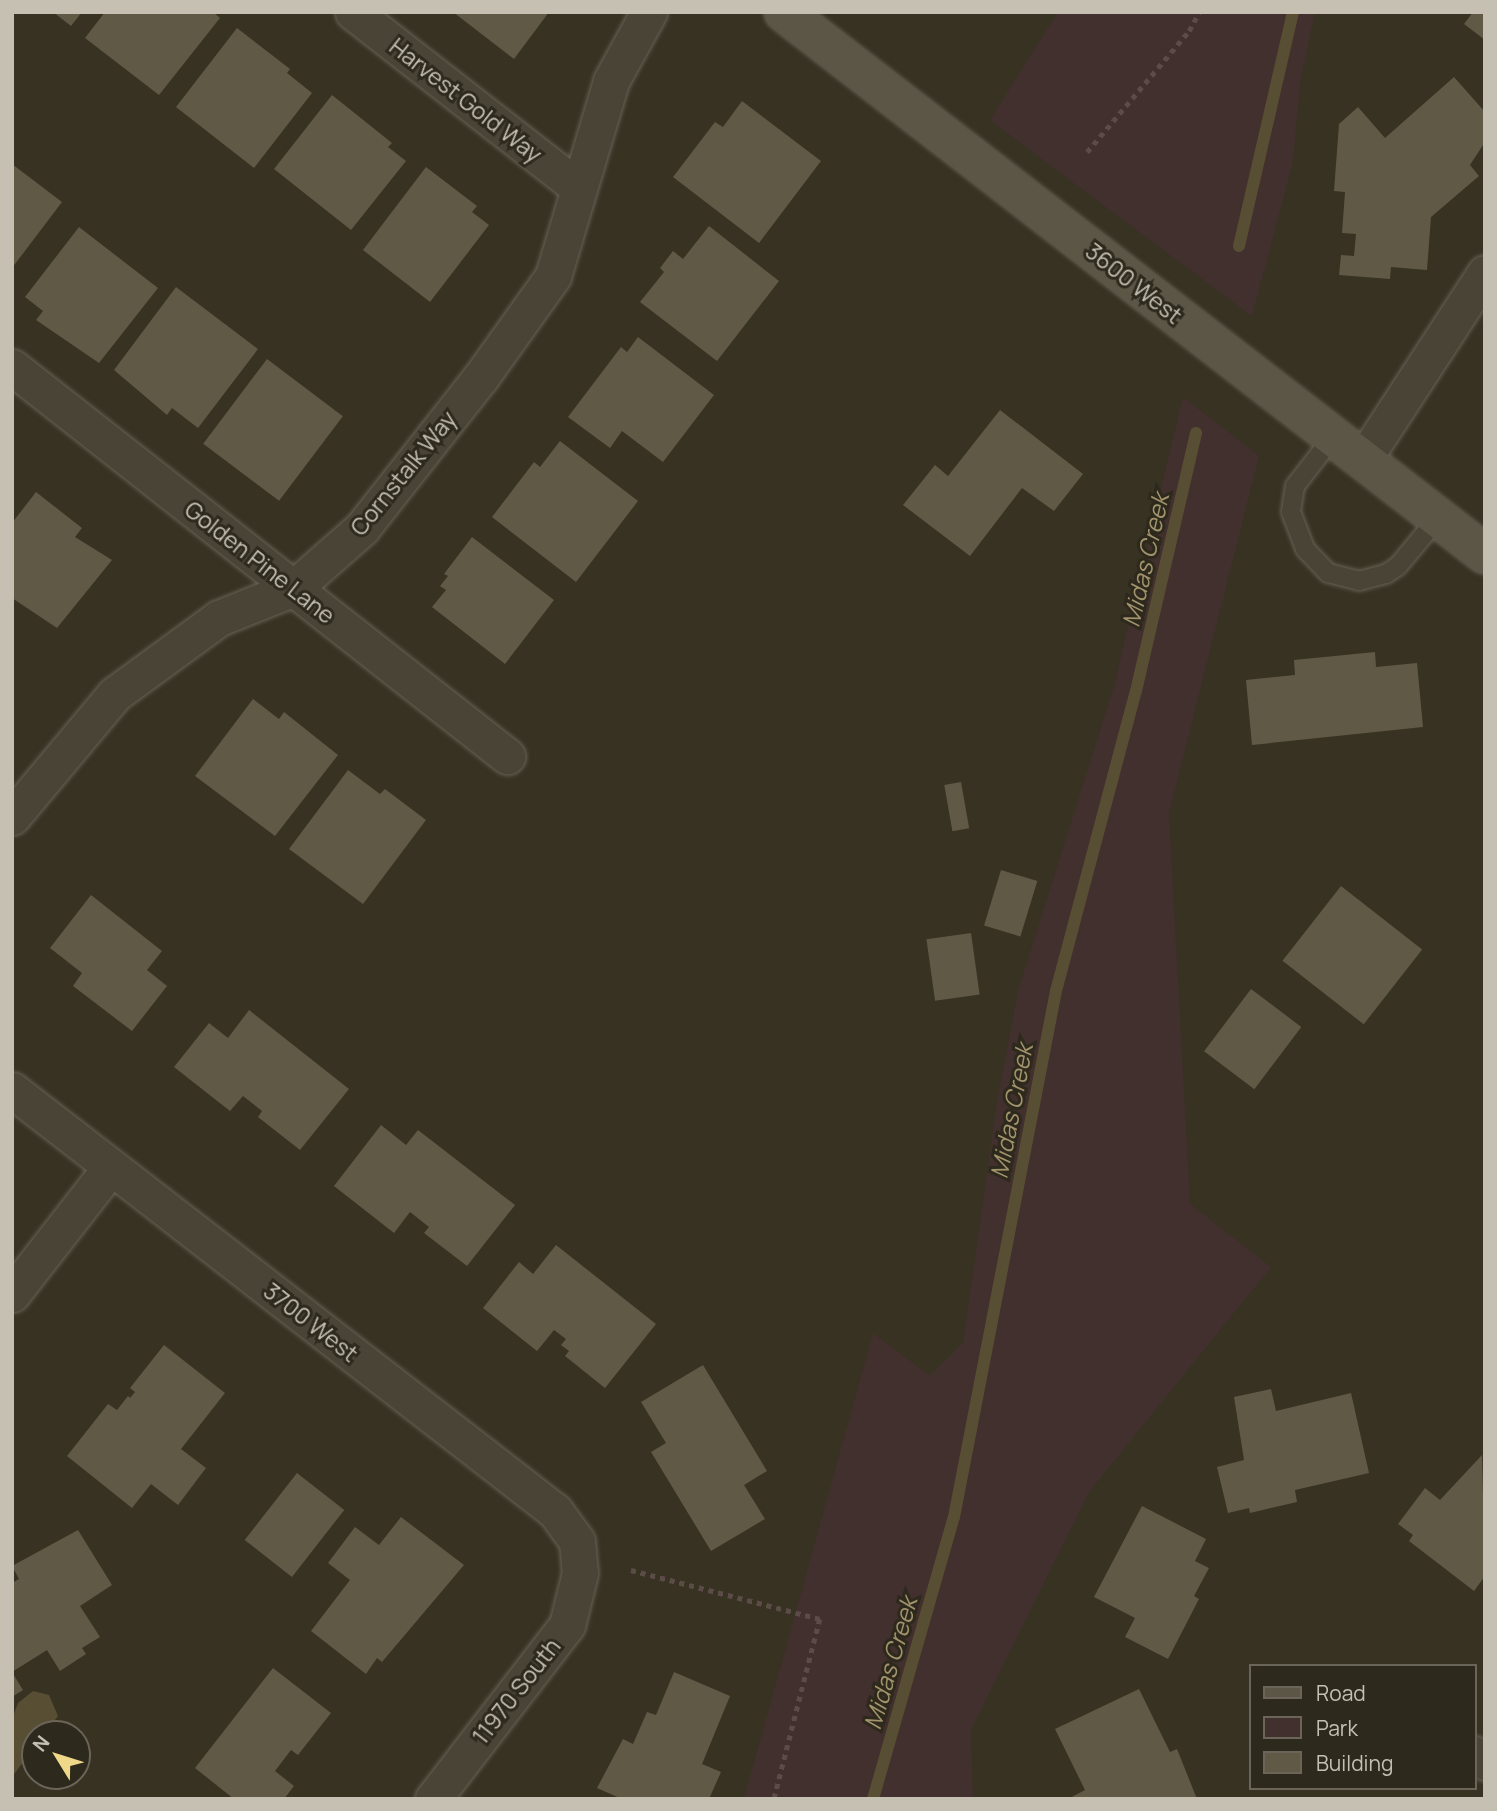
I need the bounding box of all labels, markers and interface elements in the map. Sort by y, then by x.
street label: Harvest Gold Way [384,32,548,168]
street label: 3600 West [1080,237,1188,329]
street label: Cornstalk Way [344,405,462,541]
water label: Midas Creek [1116,490,1174,630]
street label: Golden Pine Lane [180,495,340,629]
water label: Midas Creek [984,1041,1038,1181]
street label: 3700 West [258,1277,364,1367]
water label: Midas Creek [857,1594,923,1732]
street label: 11970 South [466,1633,566,1749]
legend [1248,1664,1476,1790]
text: Road [1316,1679,1366,1707]
text: Park [1316,1714,1358,1742]
north arrow [21,1720,91,1790]
text: N [27,1730,55,1757]
text: Building [1316,1749,1393,1777]

